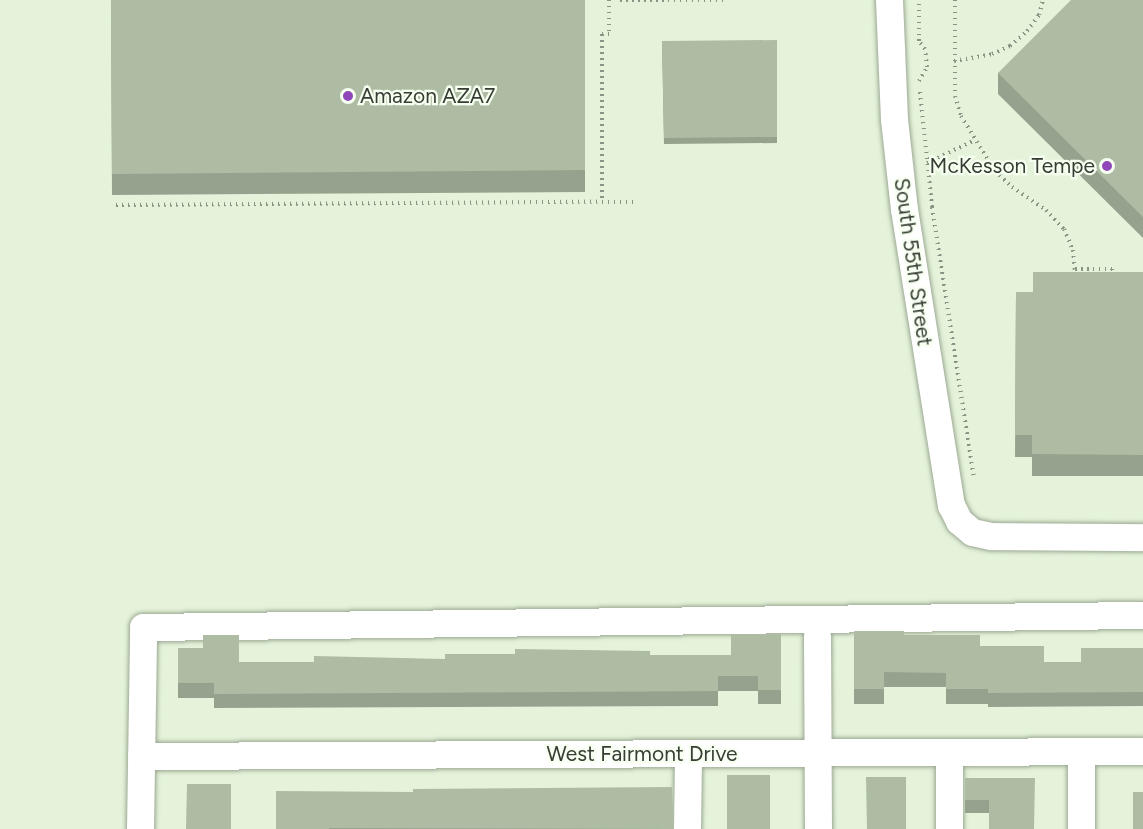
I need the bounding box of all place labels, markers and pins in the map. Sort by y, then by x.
place label: Amazon AZA7 [360,83,495,109]
marker: Amazon AZA7 [341,89,355,103]
place label: McKesson Tempe [930,153,1095,179]
marker: McKesson Tempe [1100,159,1114,173]

